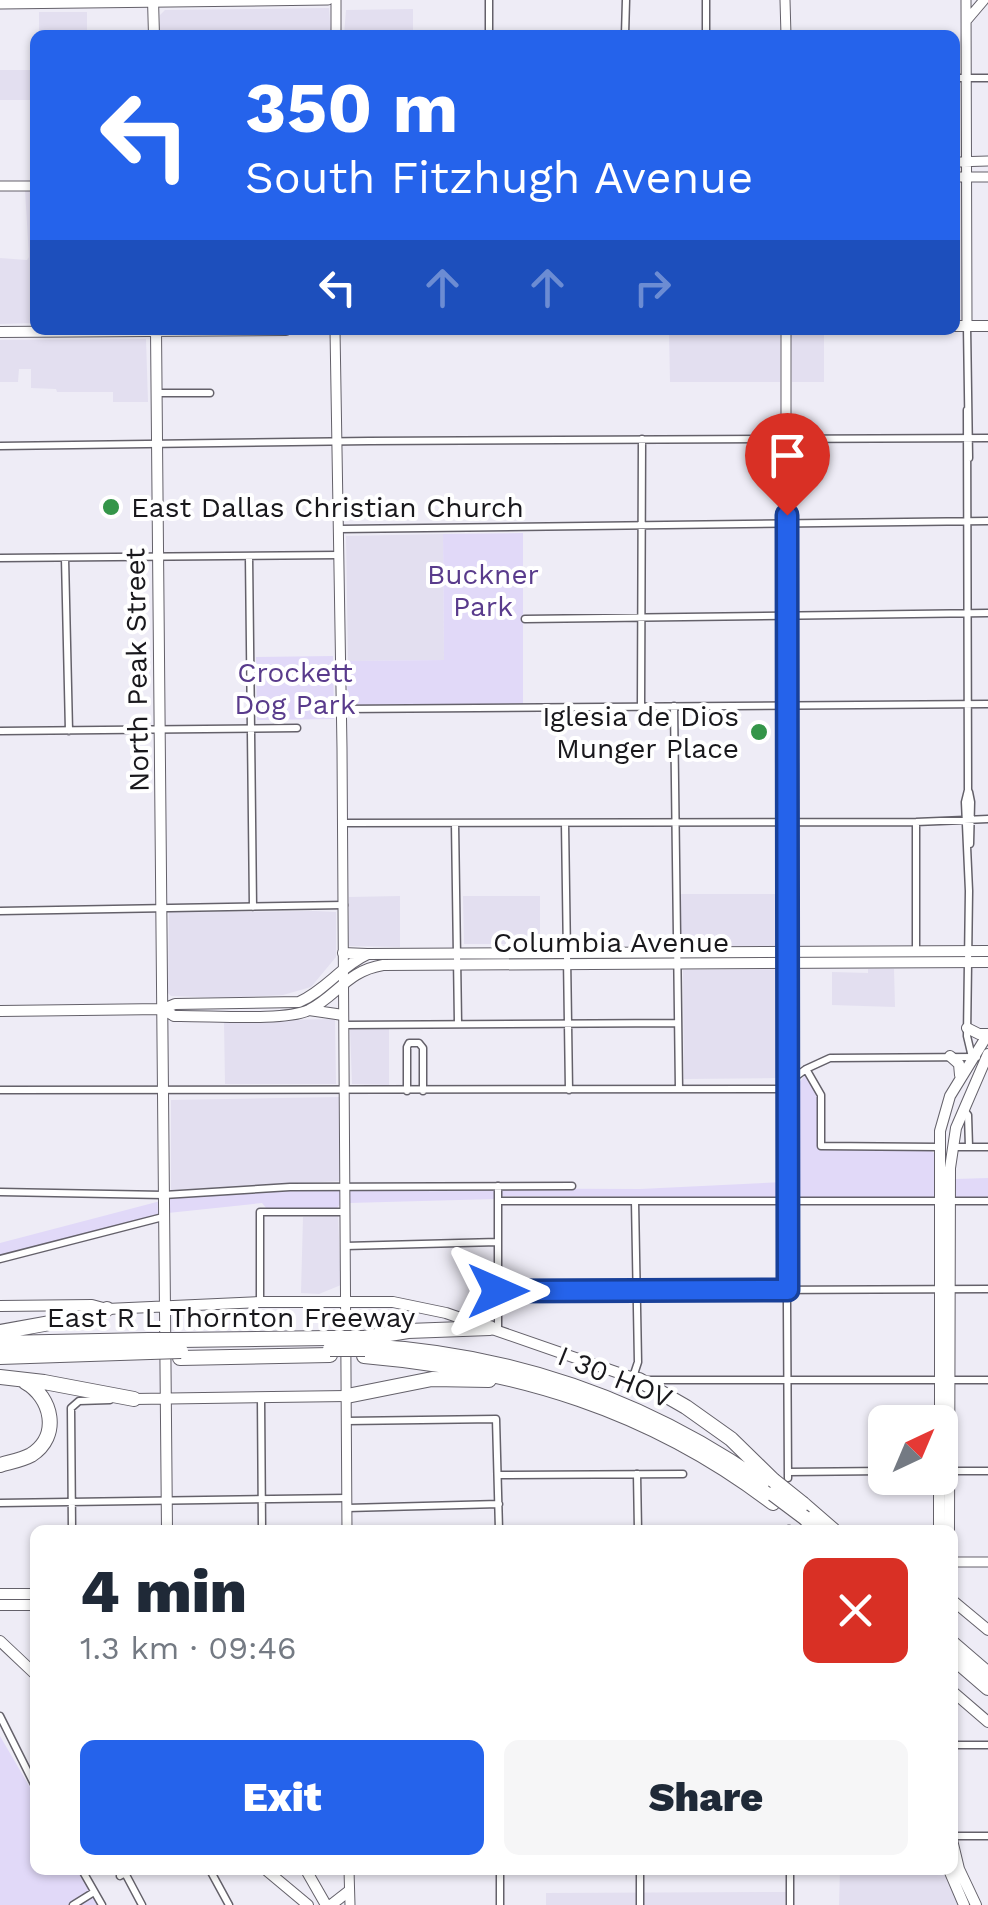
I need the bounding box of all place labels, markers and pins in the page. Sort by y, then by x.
pin [745,413,830,516]
place label: East Dallas Christian Church [131,491,524,524]
marker: East Dallas Christian Church [100,496,122,518]
place label: Iglesia de Dios Munger Place [542,700,739,765]
marker: Iglesia de Dios Munger Place [748,721,770,743]

